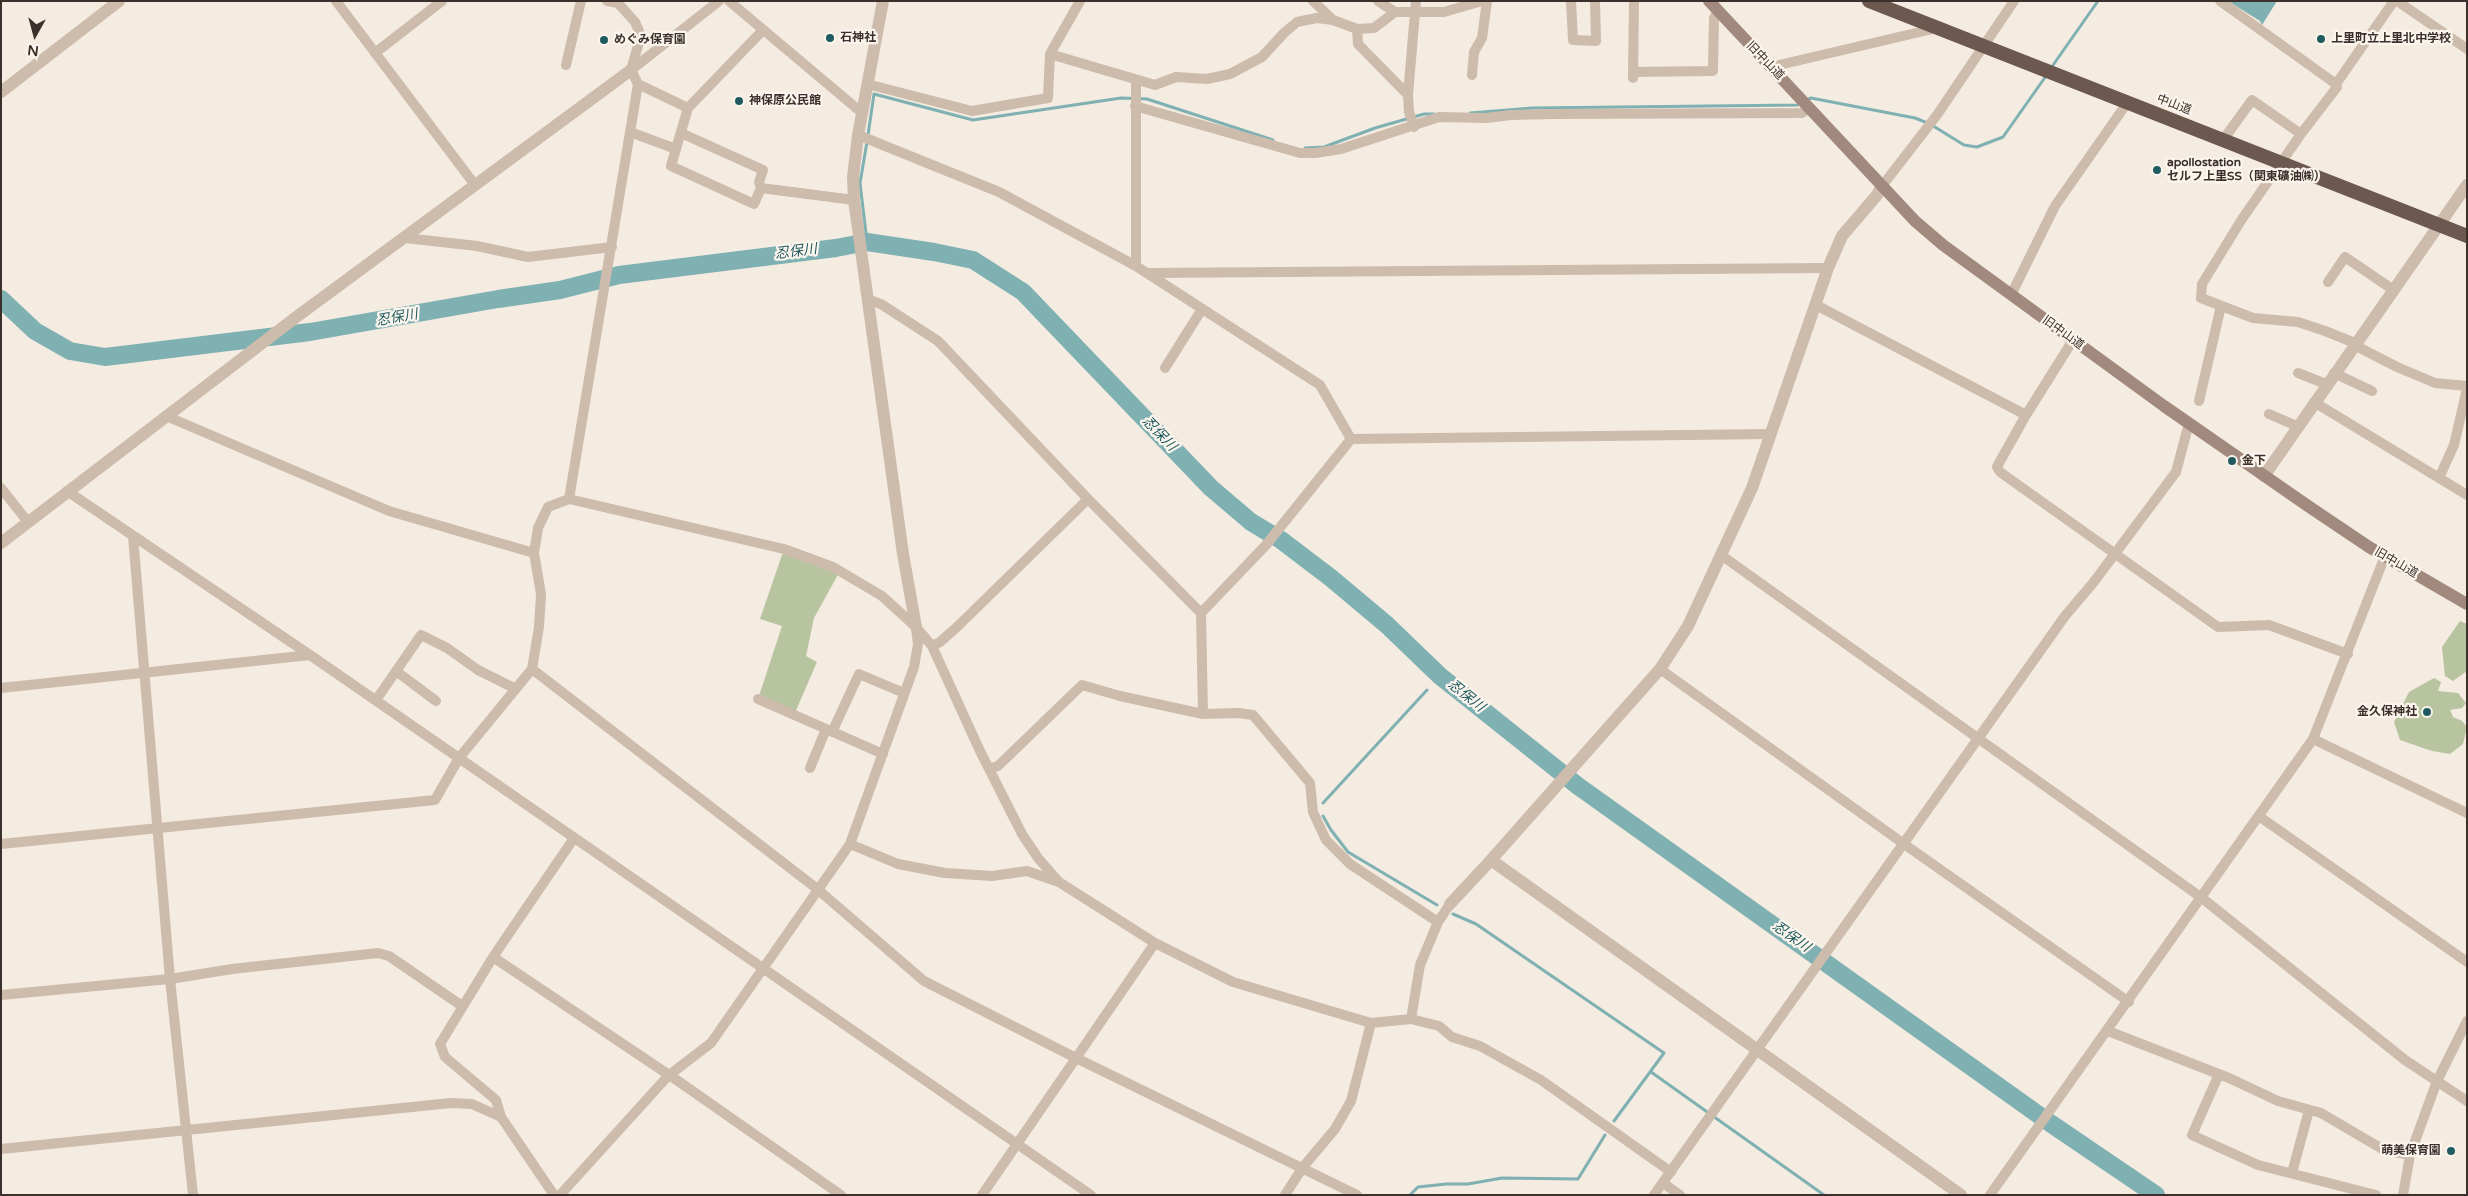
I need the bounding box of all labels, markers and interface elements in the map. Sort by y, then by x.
north arrow [10,10,60,60]
place label: 石神社 [840,31,876,45]
marker: 石神社 [824,32,836,44]
place label: 上里町立上里北中学校 [2331,32,2451,46]
place label: めぐみ保育園 [614,33,686,47]
marker: 上里町立上里北中学校 [2315,33,2327,45]
marker: めぐみ保育園 [598,34,610,46]
street label: 旧中山道 [1743,39,1787,83]
text: N [26,41,40,60]
street label: 中山道 [2155,92,2193,118]
place label: 神保原公民館 [749,94,821,108]
marker: 神保原公民館 [733,95,745,107]
place label: apollostation セルフ上里SS（関東礦油㈱） [2167,156,2326,184]
marker: apollostation セルフ上里SS（関東礦油㈱） [2151,164,2163,176]
water label: 忍保川 [774,241,818,263]
water label: 忍保川 [375,306,419,330]
street label: 旧中山道 [2039,313,2087,353]
water label: 忍保川 [1138,413,1180,455]
place label: 金下 [2242,454,2266,468]
marker: 金下 [2226,455,2238,467]
street label: 旧中山道 [2372,545,2420,581]
water label: 忍保川 [1444,676,1488,716]
place label: 金久保神社 [2357,705,2417,719]
marker: 金久保神社 [2421,706,2433,718]
water label: 忍保川 [1769,918,1813,956]
place label: 萌美保育園 [2381,1144,2441,1158]
marker: 萌美保育園 [2445,1145,2457,1157]

